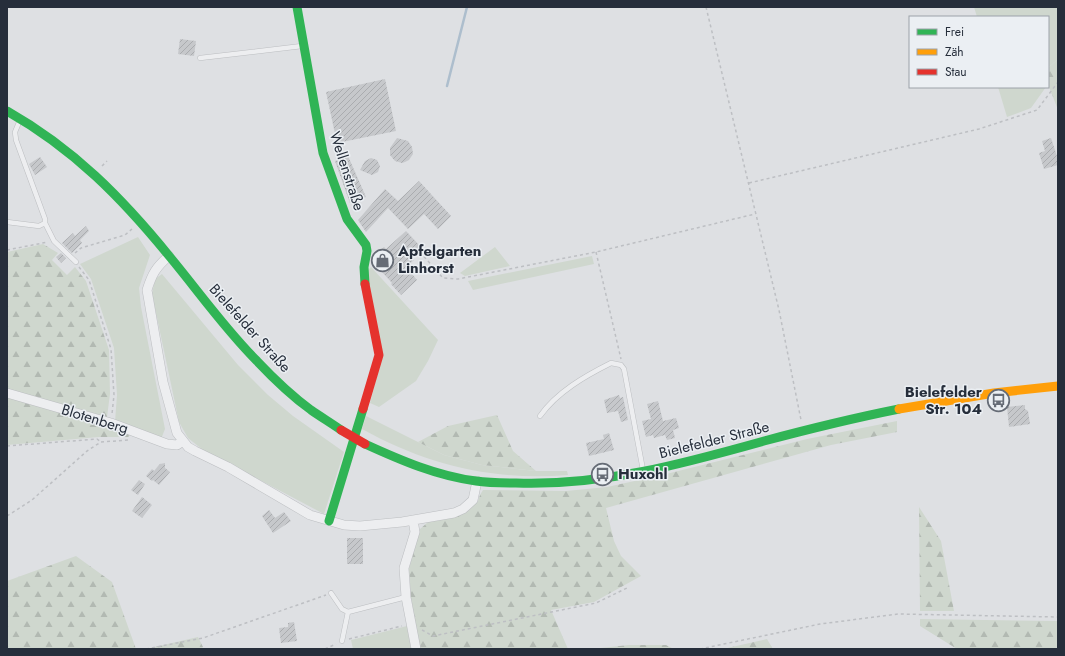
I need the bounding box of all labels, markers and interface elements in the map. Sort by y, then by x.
legend [909,16,1049,88]
text: Frei [945,23,964,41]
text: Zäh [945,43,964,61]
text: Stau [945,63,967,81]
street label: Wellenstraße [324,129,370,214]
place label: Apfelgarten Linhorst [397,240,481,279]
shop icon: Apfelgarten Linhorst [370,247,396,273]
street label: Bielefelder Straße [204,279,296,378]
place label: Bielefelder Str. 104 [905,381,983,420]
bus stop icon: Bielefelder Str. 104 [985,388,1011,414]
street label: Blotenberg [59,398,131,440]
street label: Bielefelder Straße [657,416,772,464]
bus stop icon: Huxohl [589,461,615,487]
place label: Huxohl [618,463,668,485]

